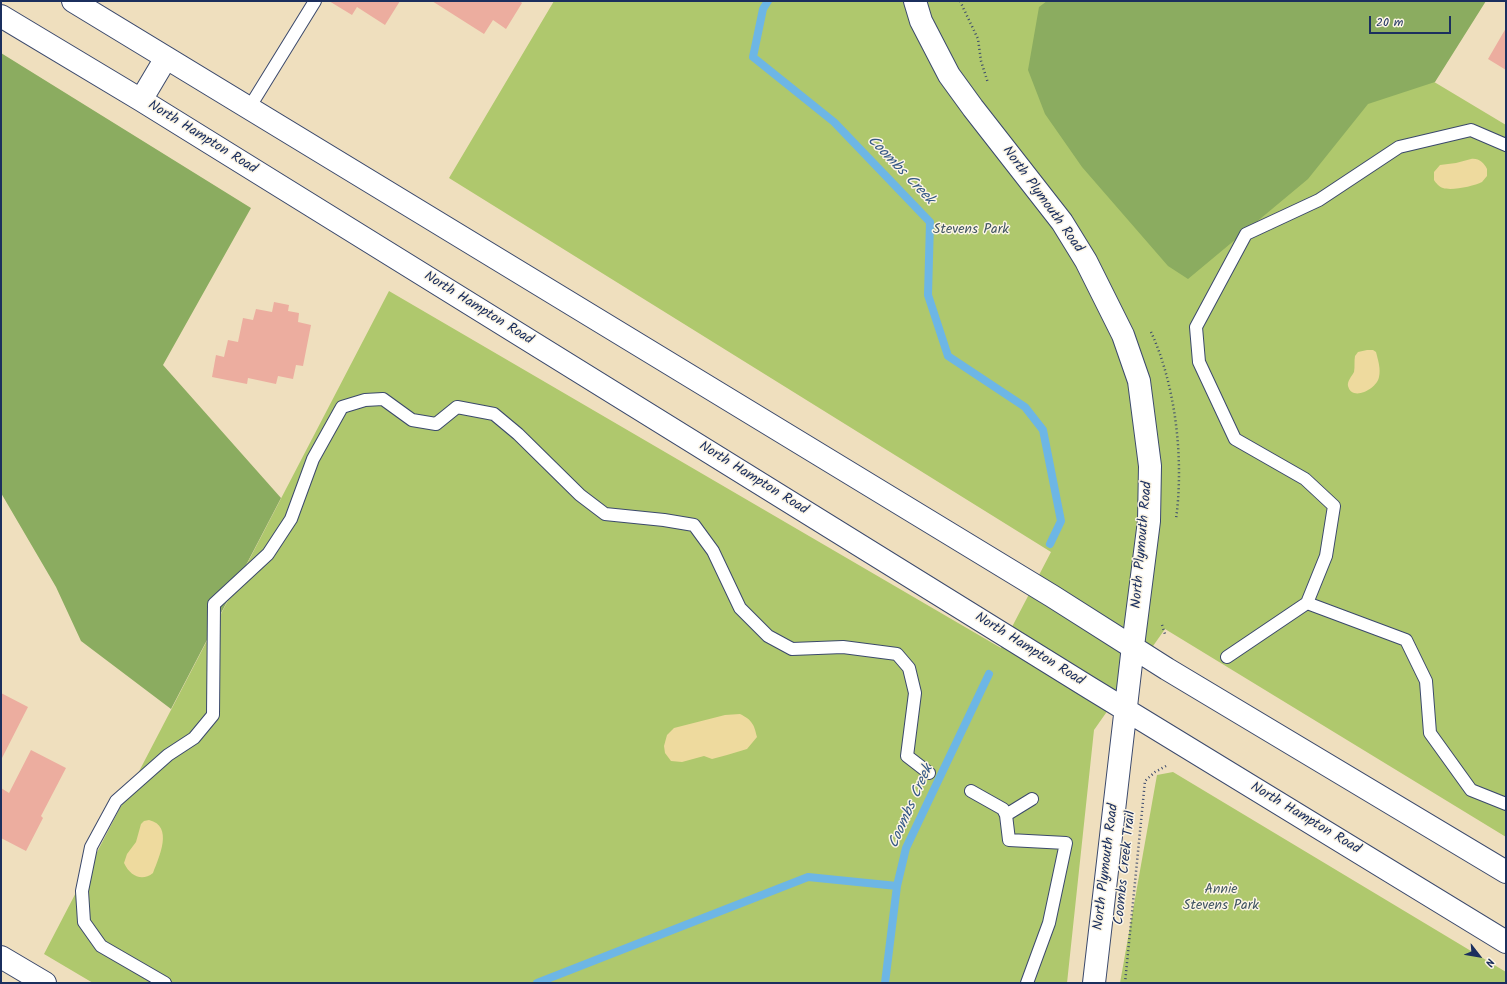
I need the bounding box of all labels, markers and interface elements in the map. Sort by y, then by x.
scale bar [1371,8,1453,34]
text: 20 m [1376,13,1403,32]
street label: North Hampton Road [144,98,260,178]
water label: Coombs Creek [863,133,937,209]
street label: North Plymouth Road [998,144,1086,256]
park label: Stevens Park [933,223,1009,239]
street label: North Hampton Road [420,269,536,349]
street label: North Hampton Road [695,439,811,519]
street label: North Plymouth Road [1129,481,1157,609]
street label: North Hampton Road [971,610,1087,690]
water label: Coombs Creek [886,763,938,851]
street label: North Hampton Road [1247,779,1363,859]
street label: North Plymouth Road [1091,803,1123,931]
street label: Coombs Creek Trail [1112,810,1140,926]
park label: Annie Stevens Park [1183,883,1259,916]
north arrow [1459,936,1499,976]
text: N [1480,955,1499,970]

